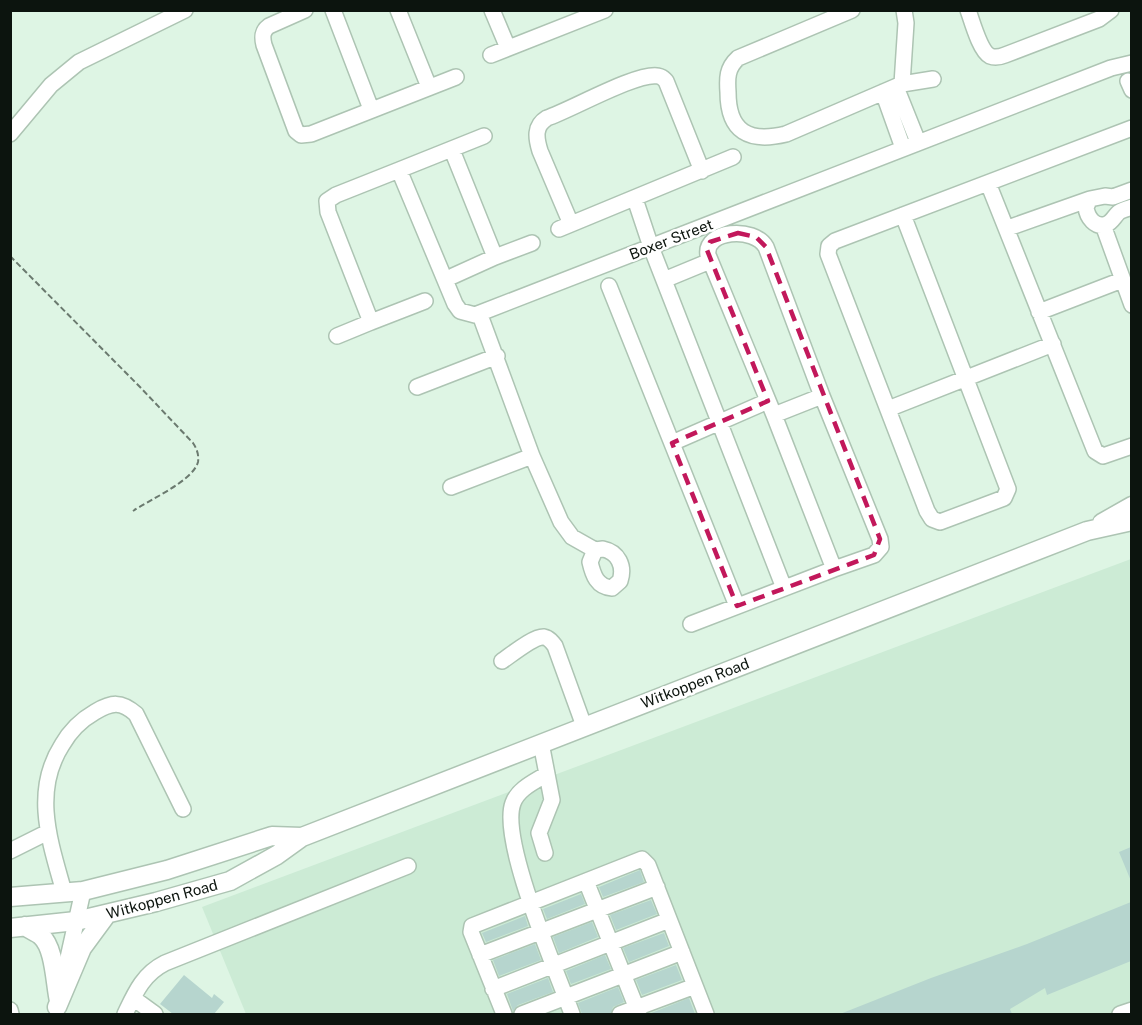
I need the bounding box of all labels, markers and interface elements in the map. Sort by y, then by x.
street label: Boxer Street [627,215,715,263]
street label: Witkoppen Road [638,655,752,711]
street label: Witkoppen Road [104,876,220,922]

